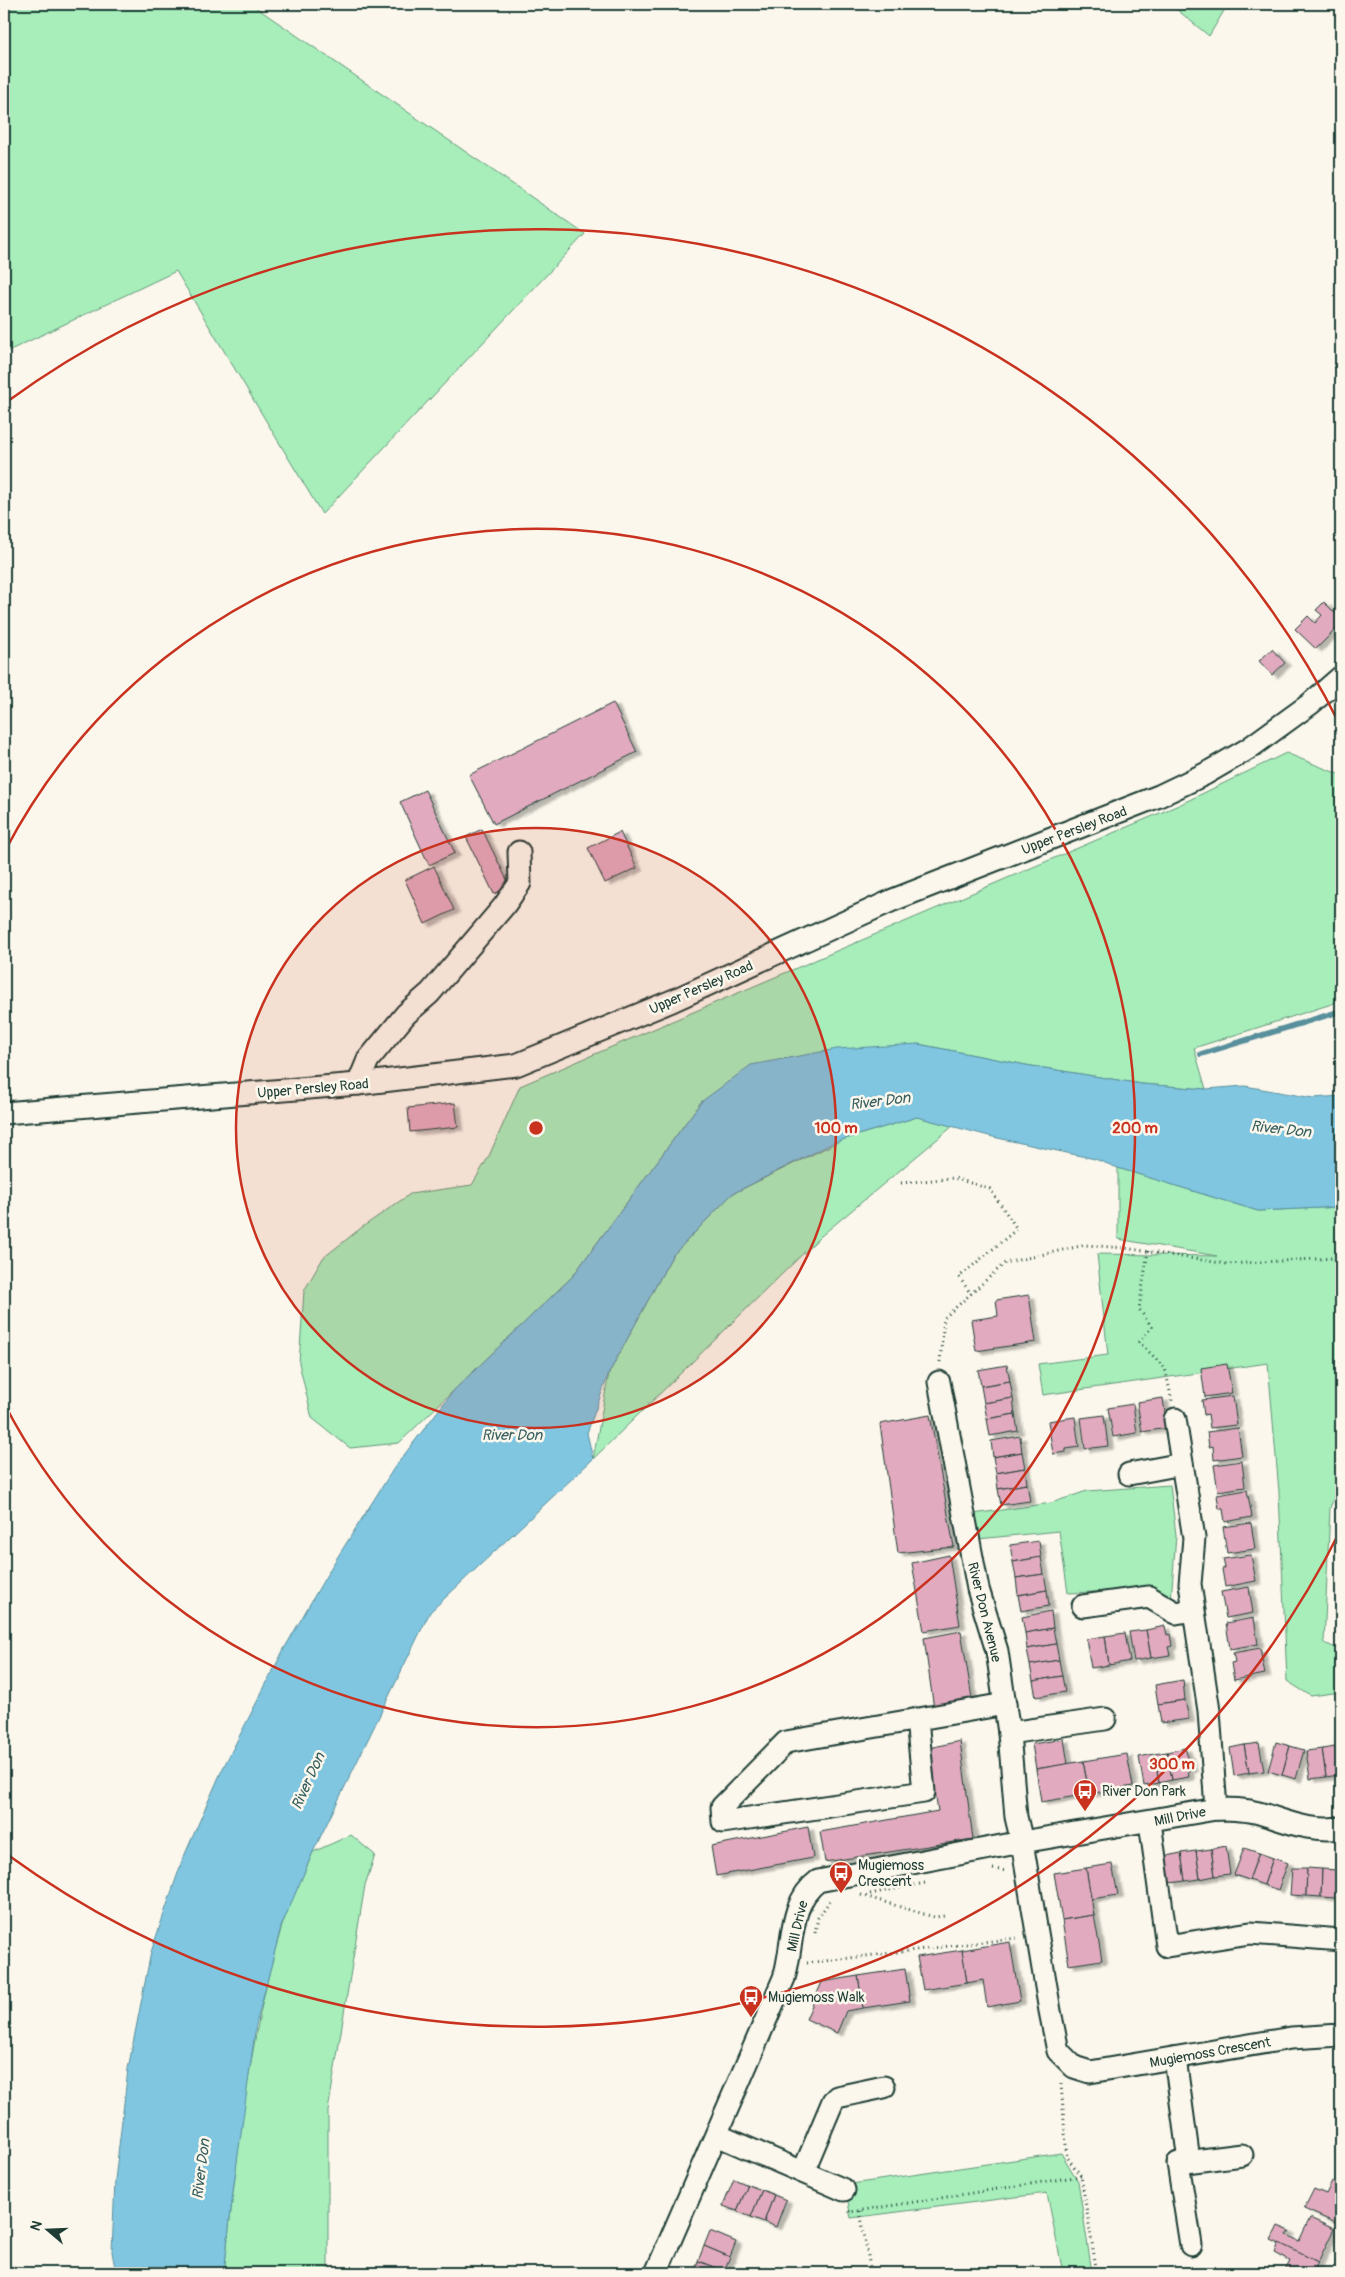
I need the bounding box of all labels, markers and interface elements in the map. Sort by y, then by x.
street label: Upper Persley Road [1019,802,1129,858]
street label: Upper Persley Road [647,957,756,1018]
street label: Upper Persley Road [257,1075,369,1102]
water label: River Don [849,1088,913,1115]
water label: River Don [1250,1117,1313,1142]
centre of rings [527,1119,545,1137]
text: 100 m [815,1119,857,1138]
text: 200 m [1112,1119,1158,1138]
water label: River Don [482,1426,544,1445]
street label: River Don Avenue [964,1560,1005,1664]
water label: River Don [287,1748,330,1813]
text: 300 m [1149,1755,1195,1774]
bus stop icon: River Don Park [1072,1778,1098,1812]
place label: River Don Park [1102,1783,1186,1800]
street label: Mill Drive [1153,1803,1207,1830]
place label: Mugiemoss Crescent [858,1857,925,1890]
bus stop icon: Mugiemoss Crescent [828,1860,854,1894]
street label: Mill Drive [783,1899,812,1953]
bus stop icon: Mugiemoss Walk [738,1984,764,2018]
place label: Mugiemoss Walk [768,1989,865,2006]
street label: Mugiemoss Crescent [1148,2033,1272,2072]
water label: River Don [188,2136,215,2200]
north arrow [22,2204,72,2254]
text: N [27,2219,46,2233]

